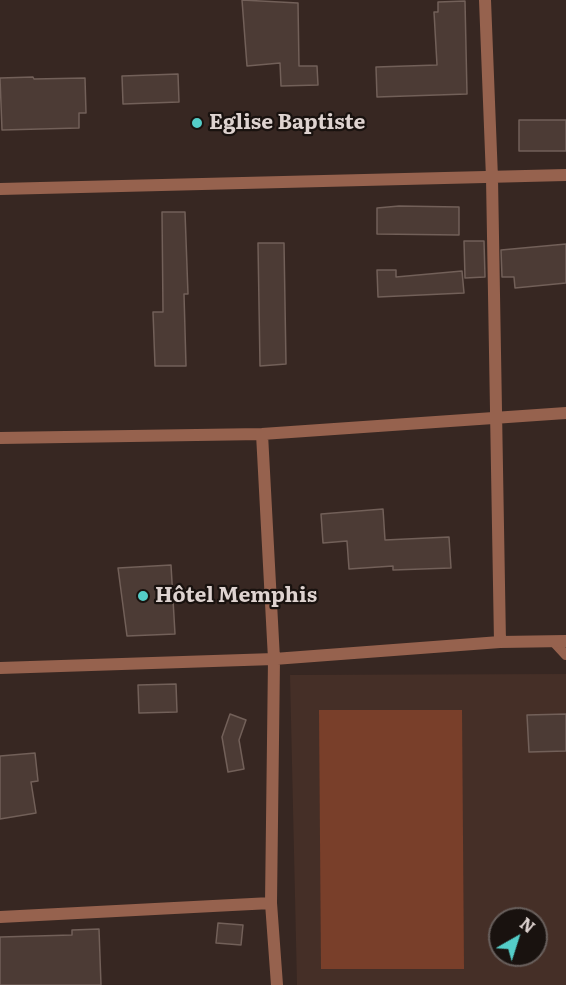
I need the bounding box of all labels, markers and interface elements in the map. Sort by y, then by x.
place label: Eglise Baptiste [209,110,365,136]
marker: Eglise Baptiste [190,116,204,130]
place label: Hôtel Memphis [155,583,317,609]
marker: Hôtel Memphis [136,589,150,603]
north arrow [488,907,548,967]
text: N [515,911,541,938]

